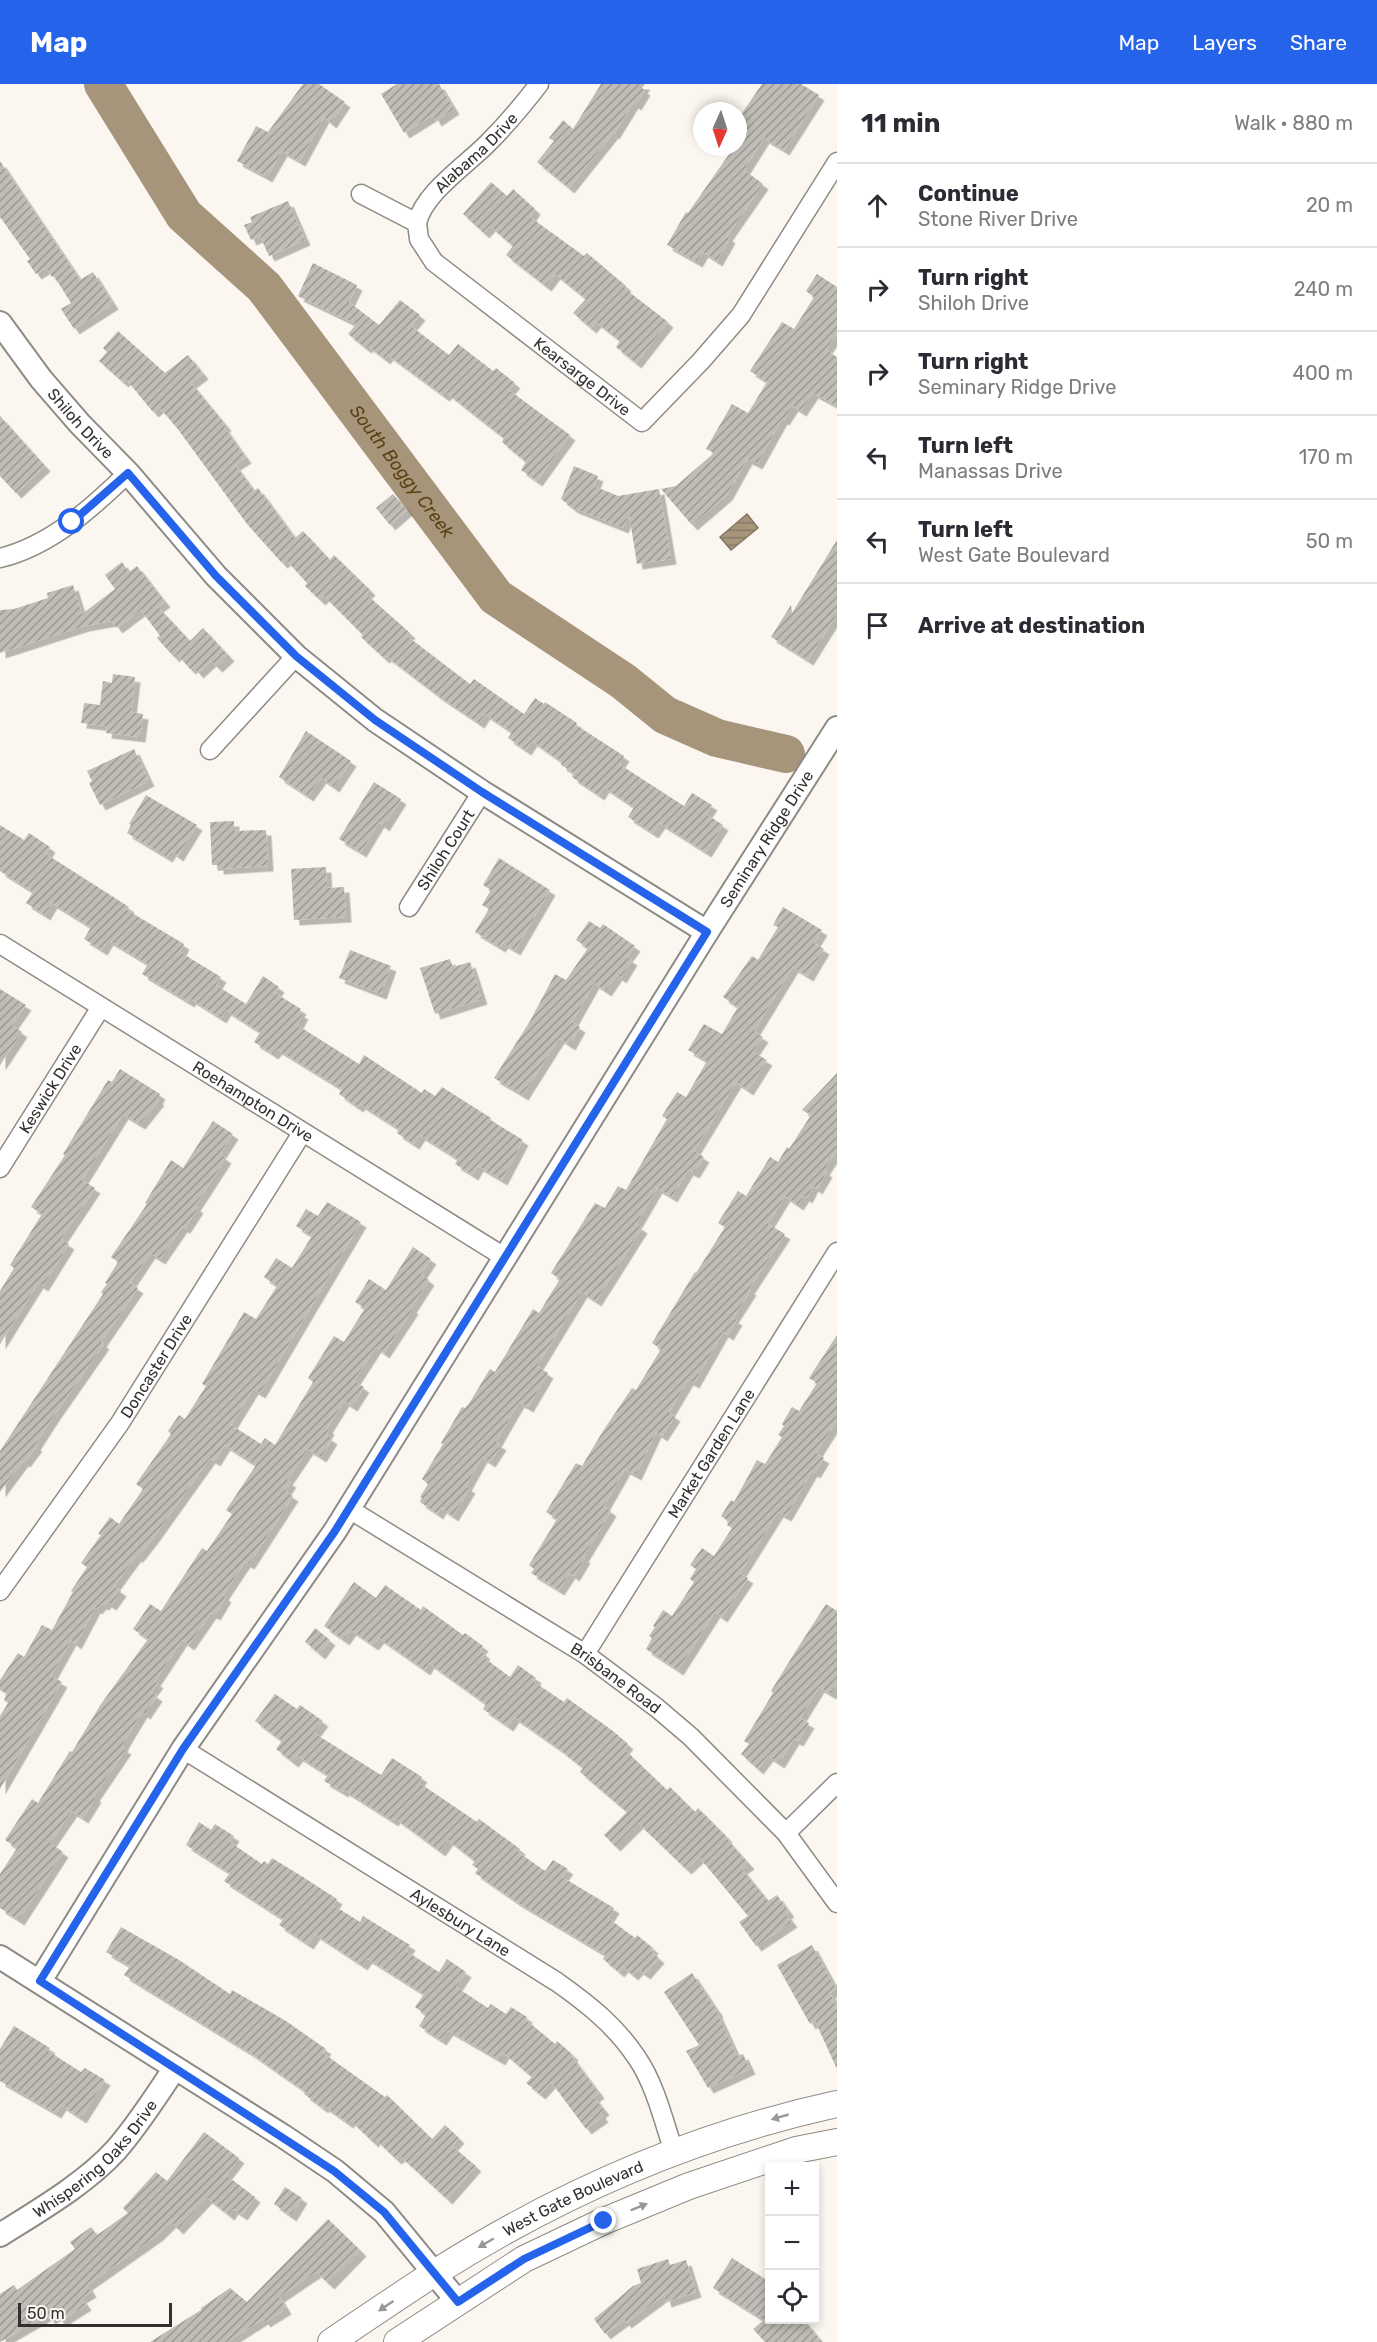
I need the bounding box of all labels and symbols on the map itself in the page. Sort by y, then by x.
north arrow [693,102,747,156]
street label: Alabama Drive [430,109,521,196]
street label: Kearsarge Drive [530,333,635,419]
street label: Shiloh Drive [44,384,118,462]
water label: South Boggy Creek [345,401,459,543]
route start [58,508,84,534]
street label: Seminary Ridge Drive [716,767,817,911]
street label: Shiloh Court [413,806,478,894]
street label: Keswick Drive [15,1040,85,1137]
street label: Roehampton Drive [189,1057,317,1146]
street label: Doncaster Drive [116,1310,196,1421]
street label: Market Garden Lane [663,1385,759,1521]
street label: Brisbane Road [567,1638,665,1717]
street label: Aylesbury Lane [407,1884,514,1960]
street label: Whispering Oaks Drive [29,2096,161,2222]
one-way arrow [771,2113,789,2122]
street label: West Gate Boulevard [499,2156,646,2240]
one-way arrow [631,2202,649,2212]
route end [590,2207,616,2233]
one-way arrow [478,2238,494,2249]
scale bar [18,2300,172,2328]
one-way arrow [378,2300,394,2311]

